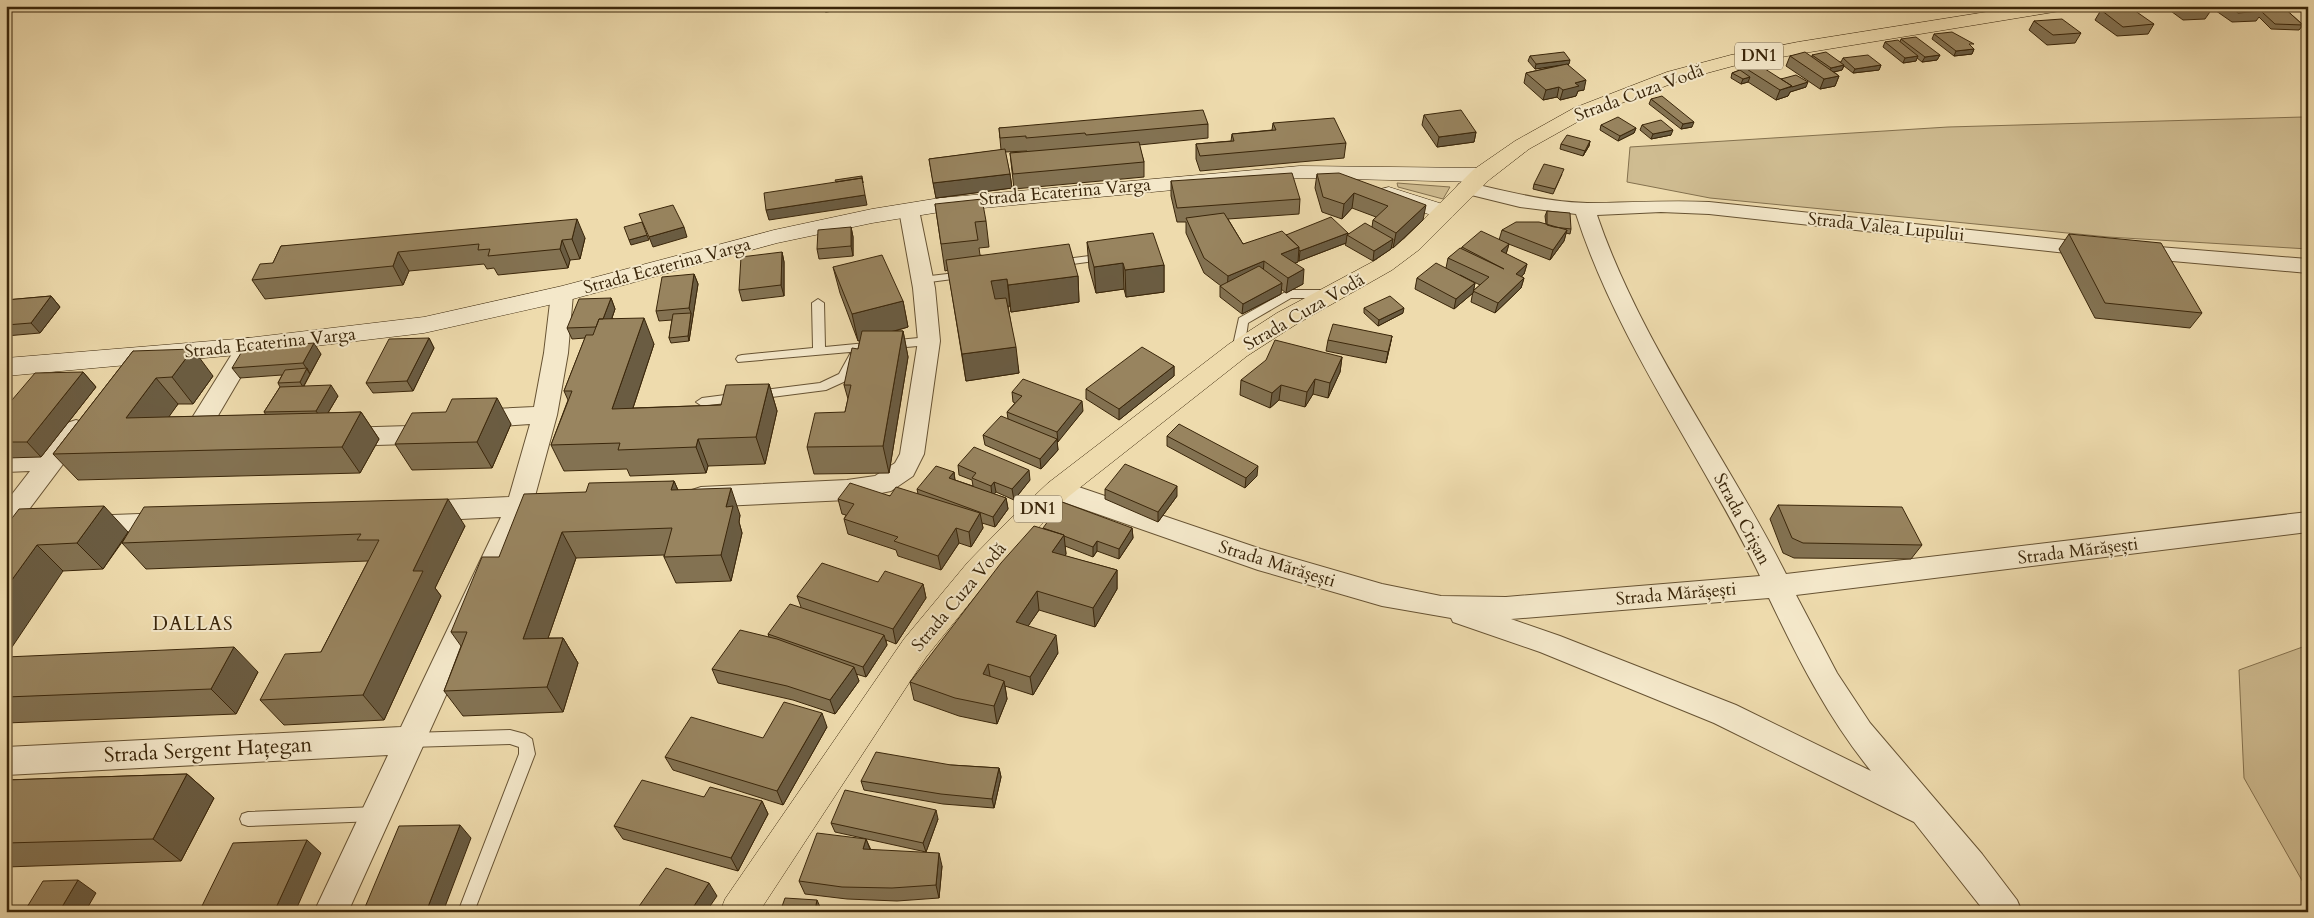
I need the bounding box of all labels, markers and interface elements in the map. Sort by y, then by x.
road number: DN1 [1735,42,1783,70]
street label: Strada Cuza Vodă [1571,58,1707,128]
street label: Strada Ecaterina Varga [978,172,1152,212]
street label: Strada Valea Lupului [1806,206,1966,248]
street label: Strada Ecaterina Varga [581,232,754,300]
street label: Strada Cuza Vodă [1239,267,1369,357]
street label: Strada Ecaterina Varga [183,322,357,364]
street label: Strada Crișan [1707,469,1777,570]
road number: DN1 [1014,496,1062,522]
street label: Strada Mărășești [2016,531,2140,571]
street label: Strada Mărășești [1215,534,1339,594]
street label: Strada Cuza Vodă [906,537,1012,657]
street label: Strada Mărășești [1615,576,1737,612]
district label: DALLAS [153,611,233,637]
street label: Strada Sergent Hațegan [103,730,313,770]

